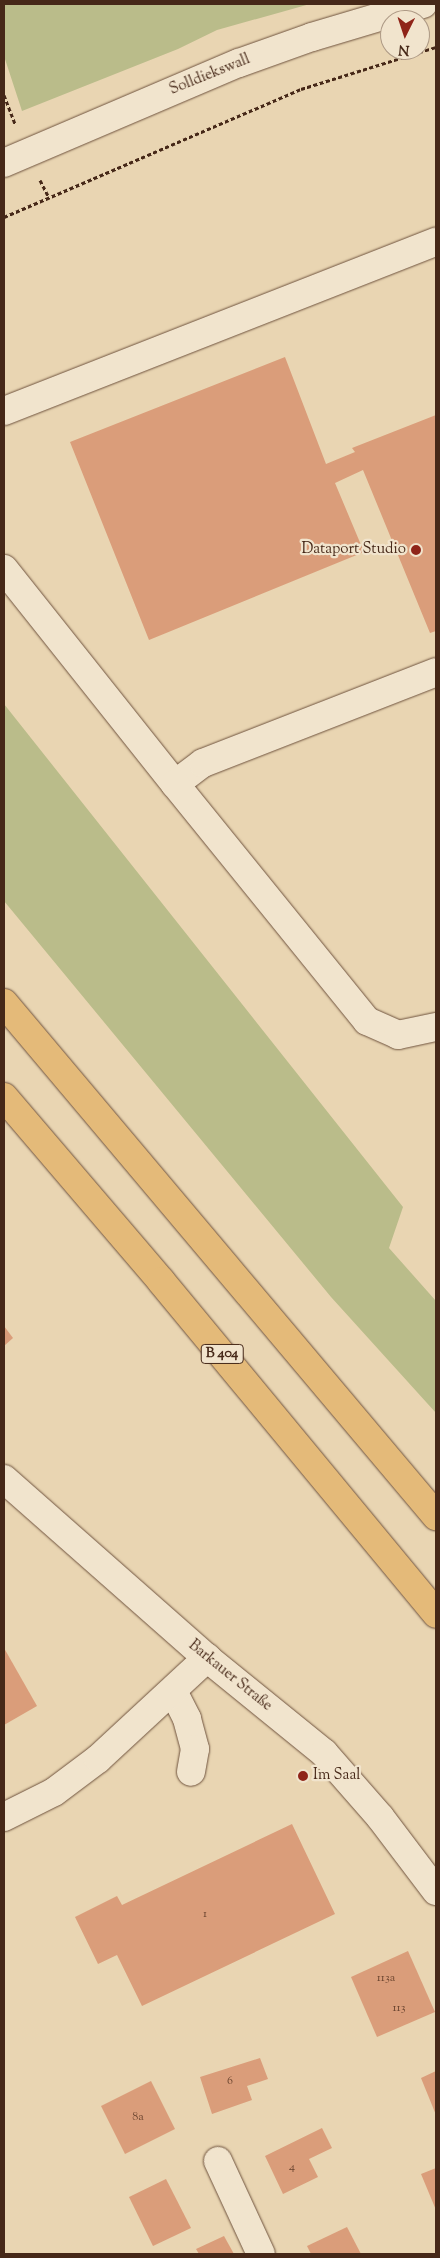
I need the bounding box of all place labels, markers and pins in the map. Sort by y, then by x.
place label: Dataport Studio [301,541,406,559]
marker: Dataport Studio [410,544,422,556]
place label: Im Saal [313,1767,360,1785]
marker: Im Saal [297,1770,309,1782]

